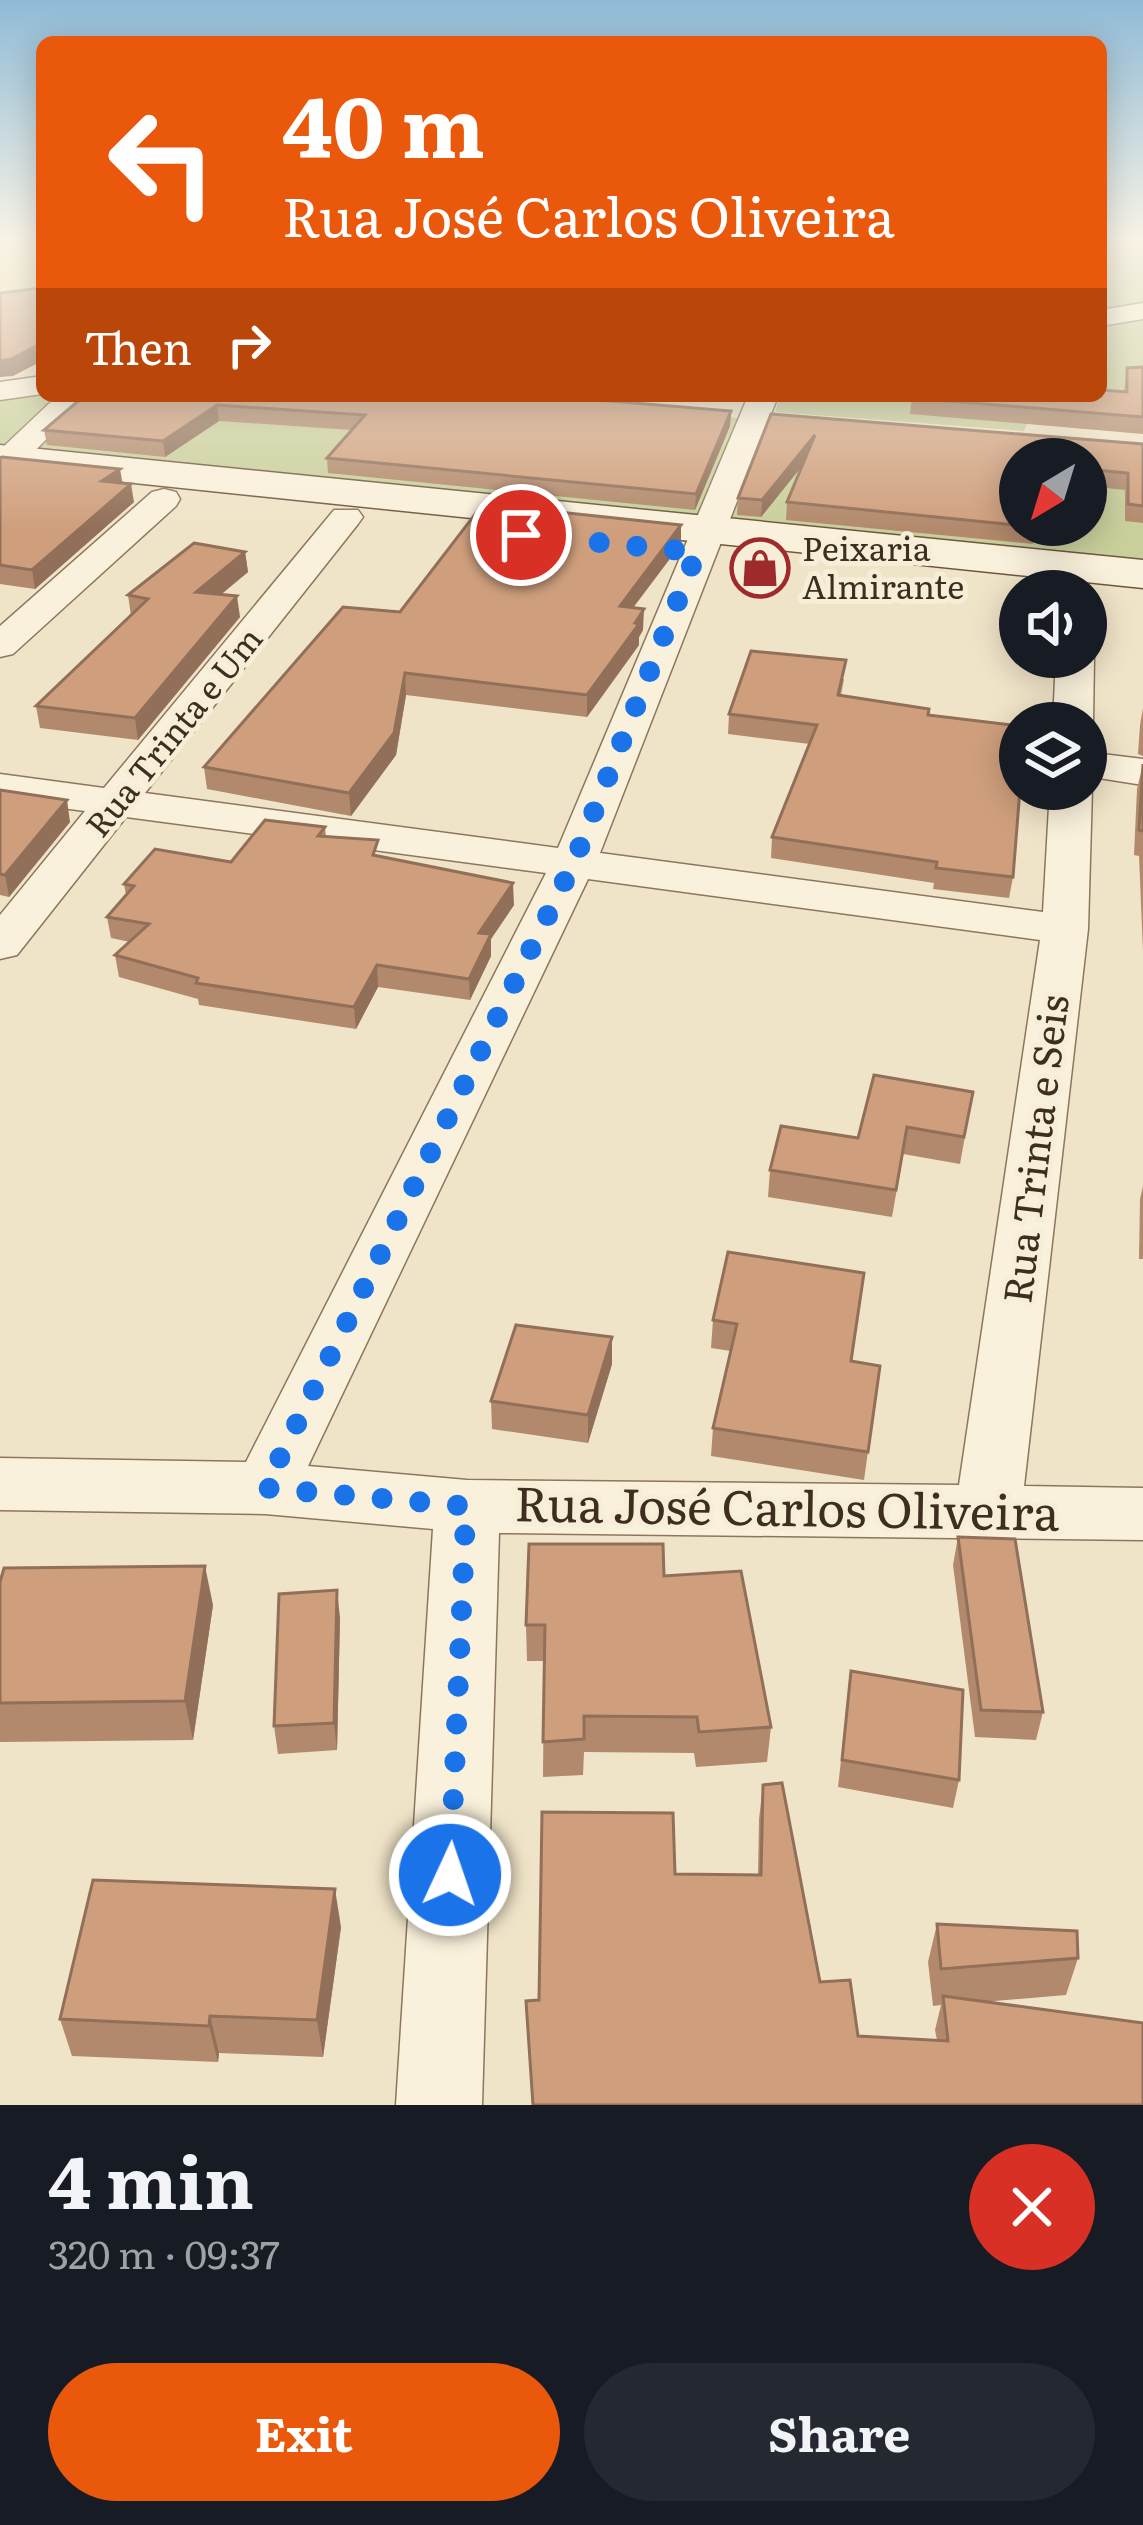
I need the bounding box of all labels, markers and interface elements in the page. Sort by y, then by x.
text: 40 m [282,59,485,184]
icon: left [84,84,240,240]
text: Rua José Carlos Oliveira [282,173,895,254]
text: Then [84,312,192,379]
icon: right [216,312,282,378]
north arrow [999,438,1107,546]
map controls [999,438,1107,810]
pin [470,484,572,586]
icon: arrive [488,502,554,568]
place label: Peixaria Almirante [802,522,964,609]
shop icon: Peixaria Almirante [729,537,791,599]
button: sound [999,570,1107,678]
street label: Rua Trinta e Um [72,615,272,846]
button: layers [999,702,1107,810]
street label: Rua Trinta e Seis [985,991,1081,1306]
street label: Rua José Carlos Oliveira [514,1465,1060,1546]
position arrow [387,1812,513,1938]
text: 4 min [48,2124,254,2231]
button: close [969,2144,1095,2270]
text: 320 m · 09:37 [48,2223,280,2281]
button: Exit [48,2363,560,2501]
button: Share [584,2363,1095,2501]

